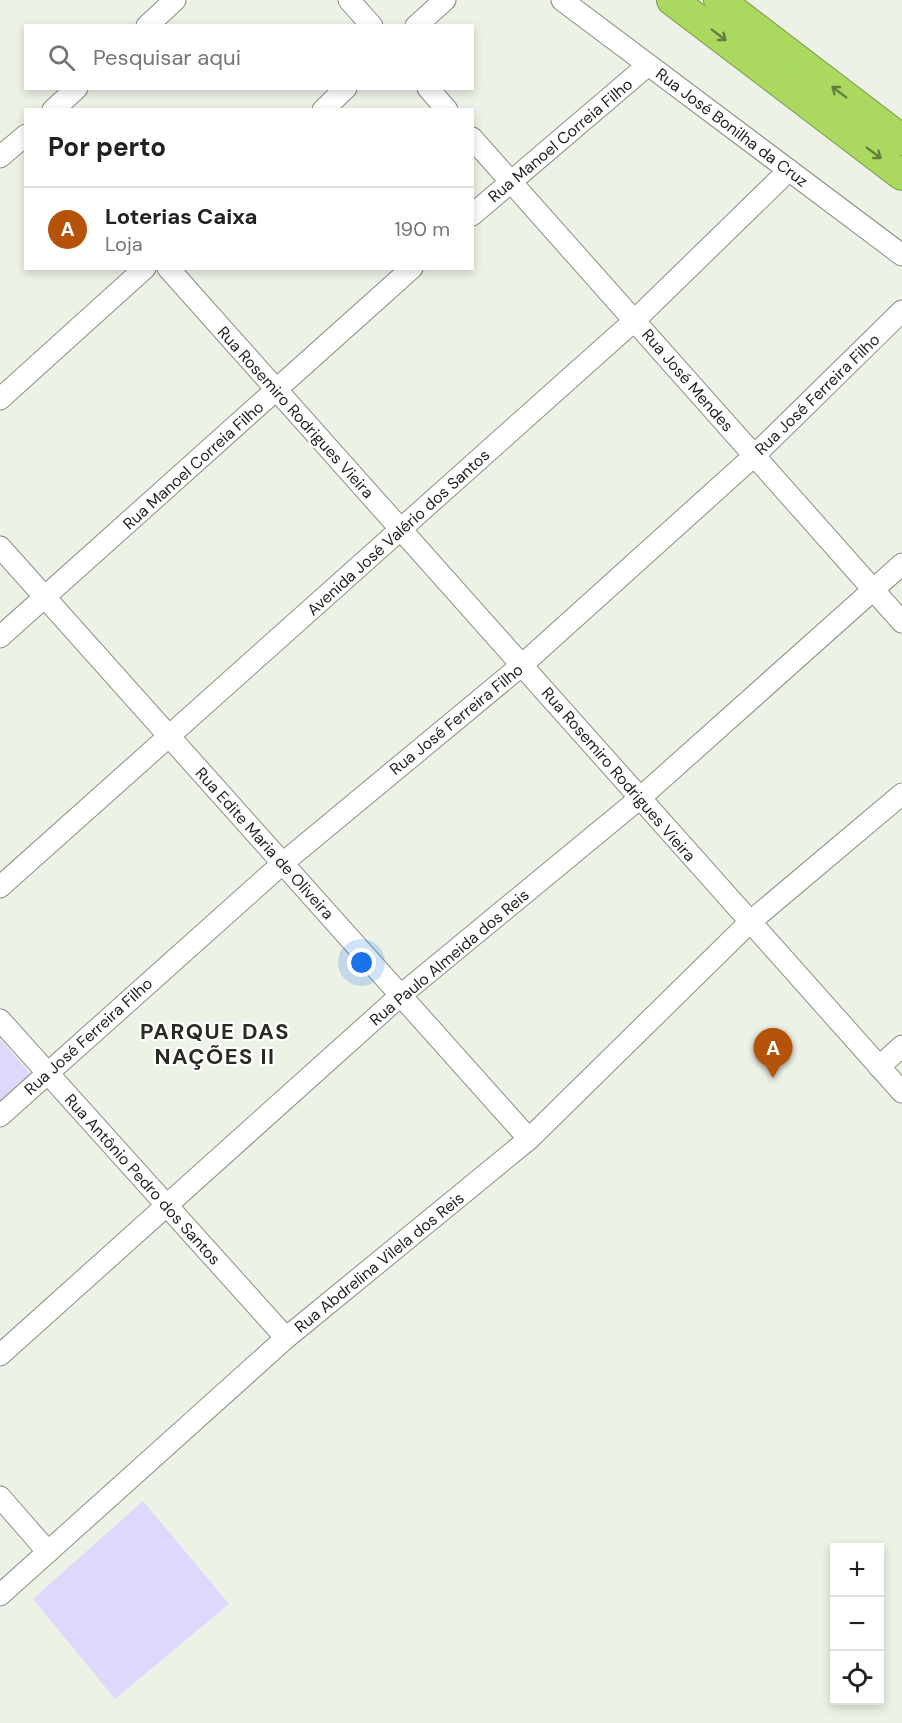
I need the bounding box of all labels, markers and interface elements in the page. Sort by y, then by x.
search box [24,24,474,90]
one-way arrow [710,29,726,42]
icon: search [45,41,78,74]
text: Pesquisar aqui [93,43,241,72]
street label: Rua José Bonilha da Cruz [651,63,812,192]
street label: Rua Manoel Correia Filho [484,74,637,207]
one-way arrow [831,86,847,99]
text: Por perto [48,130,166,164]
one-way arrow [866,147,882,160]
text: Loterias Caixa [105,202,257,231]
text: A [60,216,75,242]
text: 190 m [394,216,450,242]
text: Loja [105,231,143,257]
street label: Rua Rosemiro Rodrigues Vieira [213,322,379,503]
street label: Rua José Mendes [637,325,738,436]
street label: Rua José Ferreira Filho [750,329,884,460]
street label: Rua Manoel Correia Filho [119,397,268,534]
street label: Avenida José Valério dos Santos [302,445,494,620]
street label: Rua José Ferreira Filho [385,659,527,780]
street label: Rua Rosemiro Rodrigues Vieira [537,683,700,866]
street label: Rua Edite Maria de Oliveira [191,763,339,924]
street label: Rua Paulo Almeida dos Reis [365,884,533,1030]
your location [347,948,376,977]
street label: Rua José Ferreira Filho [20,973,157,1100]
district label: PARQUE DAS NAÇÕES II [140,1017,290,1071]
pin: A [754,1028,792,1078]
street label: Rua Antônio Pedro dos Santos [60,1089,225,1269]
street label: Rua Abdrelina Vilela dos Reis [290,1187,468,1337]
map controls [830,1543,884,1705]
button: + [830,1543,884,1597]
button: − [830,1597,884,1651]
button: locate [830,1651,884,1705]

